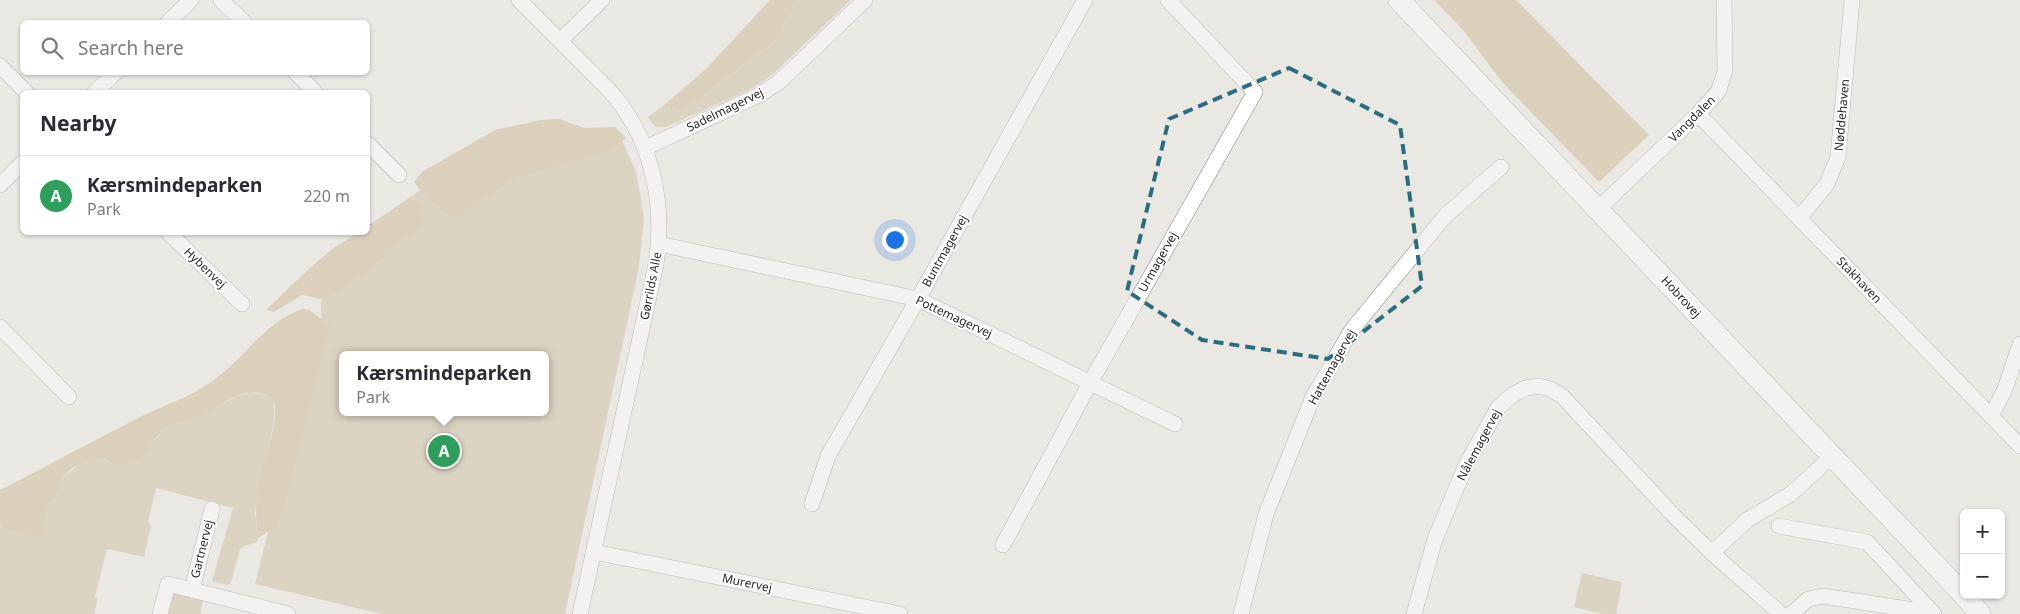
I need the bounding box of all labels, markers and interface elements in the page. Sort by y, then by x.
search box [20,20,370,75]
icon: search [38,34,66,62]
text: Search here [78,35,184,61]
street label: Nøddehaven [1830,78,1853,152]
street label: Sadelmagervej [683,84,766,136]
street label: Vangdalen [1664,91,1719,146]
text: Nearby [40,109,116,137]
text: Kærsmindeparken [87,172,262,198]
text: A [50,185,62,207]
text: 220 m [303,185,350,207]
text: Park [87,198,121,220]
street label: Buntmagervej [918,212,971,290]
your location [882,227,908,253]
street label: Urmagervej [1134,228,1181,295]
street label: Hybenvej [181,243,230,292]
street label: Gørrilds Alle [636,250,665,321]
street label: Stakhaven [1833,253,1886,307]
street label: Hobrovej [1658,272,1705,321]
street label: Pottemagervej [913,291,995,342]
street label: Hattemagervej [1304,326,1359,408]
popup [339,351,549,416]
text: Kærsmindeparken [356,360,532,386]
text: Park [356,386,390,408]
street label: Nålemagervej [1453,406,1505,484]
pin: A [428,432,460,470]
map controls [1960,509,2005,599]
button: + [1960,509,2005,554]
street label: Gartnervej [186,518,217,580]
button: − [1960,554,2005,599]
street label: Murervej [721,569,774,596]

